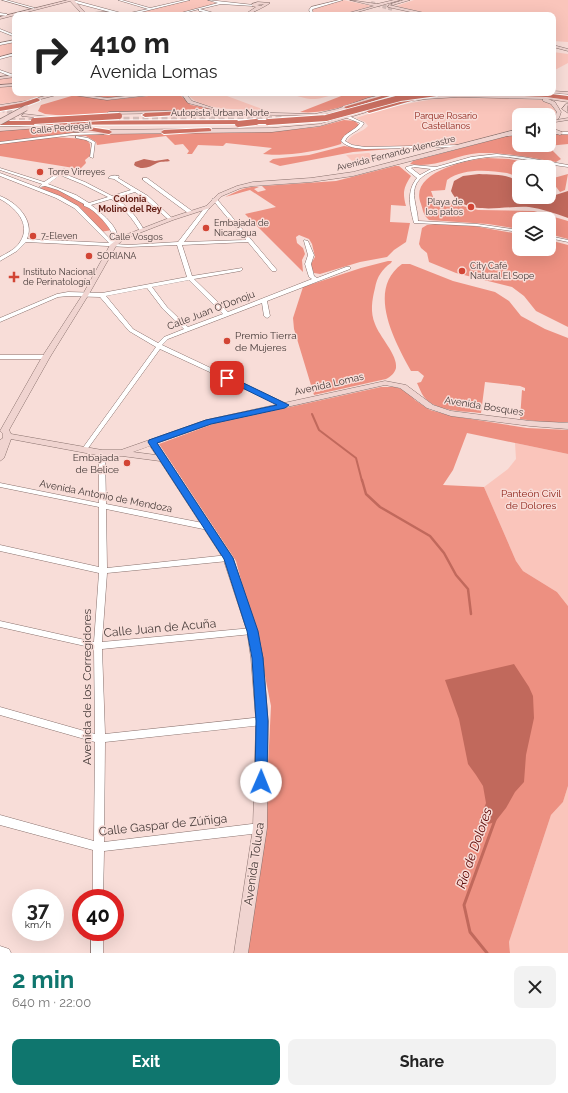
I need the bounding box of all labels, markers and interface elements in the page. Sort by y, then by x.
text: 410 m [90,27,170,60]
icon: right [24,28,76,80]
text: Avenida Lomas [90,61,217,82]
street label: Autopista Urbana Norte [171,108,270,118]
map controls [512,108,556,256]
button: sound [512,108,556,152]
park label: Parque Rosario Castellanos [415,111,477,131]
street label: Calle Pedregal [30,120,92,136]
street label: Avenida Fernando Alencastre [336,133,457,173]
button: search [512,160,556,204]
marker: Torre Virreyes [35,167,45,177]
place label: Torre Virreyes [48,167,106,177]
district label: Colonia Molino del Rey [98,194,162,214]
place label: Playa de los patos [425,197,464,217]
marker: Playa de los patos [466,202,476,212]
button: layers [512,212,556,256]
place label: Embajada de Nicaragua [214,218,269,238]
marker: Embajada de Nicaragua [201,223,211,233]
marker: 7-Eleven [28,231,38,241]
place label: 7-Eleven [41,231,78,241]
street label: Calle Vosgos [109,232,164,242]
marker: SORIANA [84,251,94,261]
place label: SORIANA [97,251,136,261]
place label: City Café Natural El Sope [470,261,535,281]
marker: City Café Natural El Sope [457,266,467,276]
place label: Instituto Nacional de Perinatología [23,267,96,287]
marker: Instituto Nacional de Perinatología [8,271,20,283]
street label: Calle Juan O'Donoju [166,288,256,332]
place label: Premio Tierra de Mujeres [235,330,297,353]
marker: Premio Tierra de Mujeres [222,336,232,346]
pin [210,361,244,395]
icon: arrive [216,367,238,389]
street label: Avenida Lomas [293,371,365,397]
street label: Avenida Bosques [444,394,524,418]
place label: Embajada de Belice [73,452,119,475]
marker: Embajada de Belice [122,458,132,468]
street label: Avenida Antonio de Mendoza [39,478,173,514]
park label: Panteón Civil de Dolores [501,488,561,511]
street label: Avenida de los Corregidores [80,609,94,765]
street label: Calle Juan de Acuña [103,616,217,640]
position arrow [240,761,282,803]
water label: Río de Dolores [453,806,495,890]
street label: Calle Gaspar de Zúñiga [98,811,228,839]
street label: Avenida Toluca [241,821,267,907]
speed limit sign: 40 [72,889,124,941]
text: 37 [27,898,49,922]
text: km/h [25,919,51,930]
text: 2 min [12,965,74,994]
button: close [514,966,556,1008]
text: 640 m · 22:00 [12,995,91,1010]
button: Exit [12,1039,280,1085]
button: Share [288,1039,556,1085]

